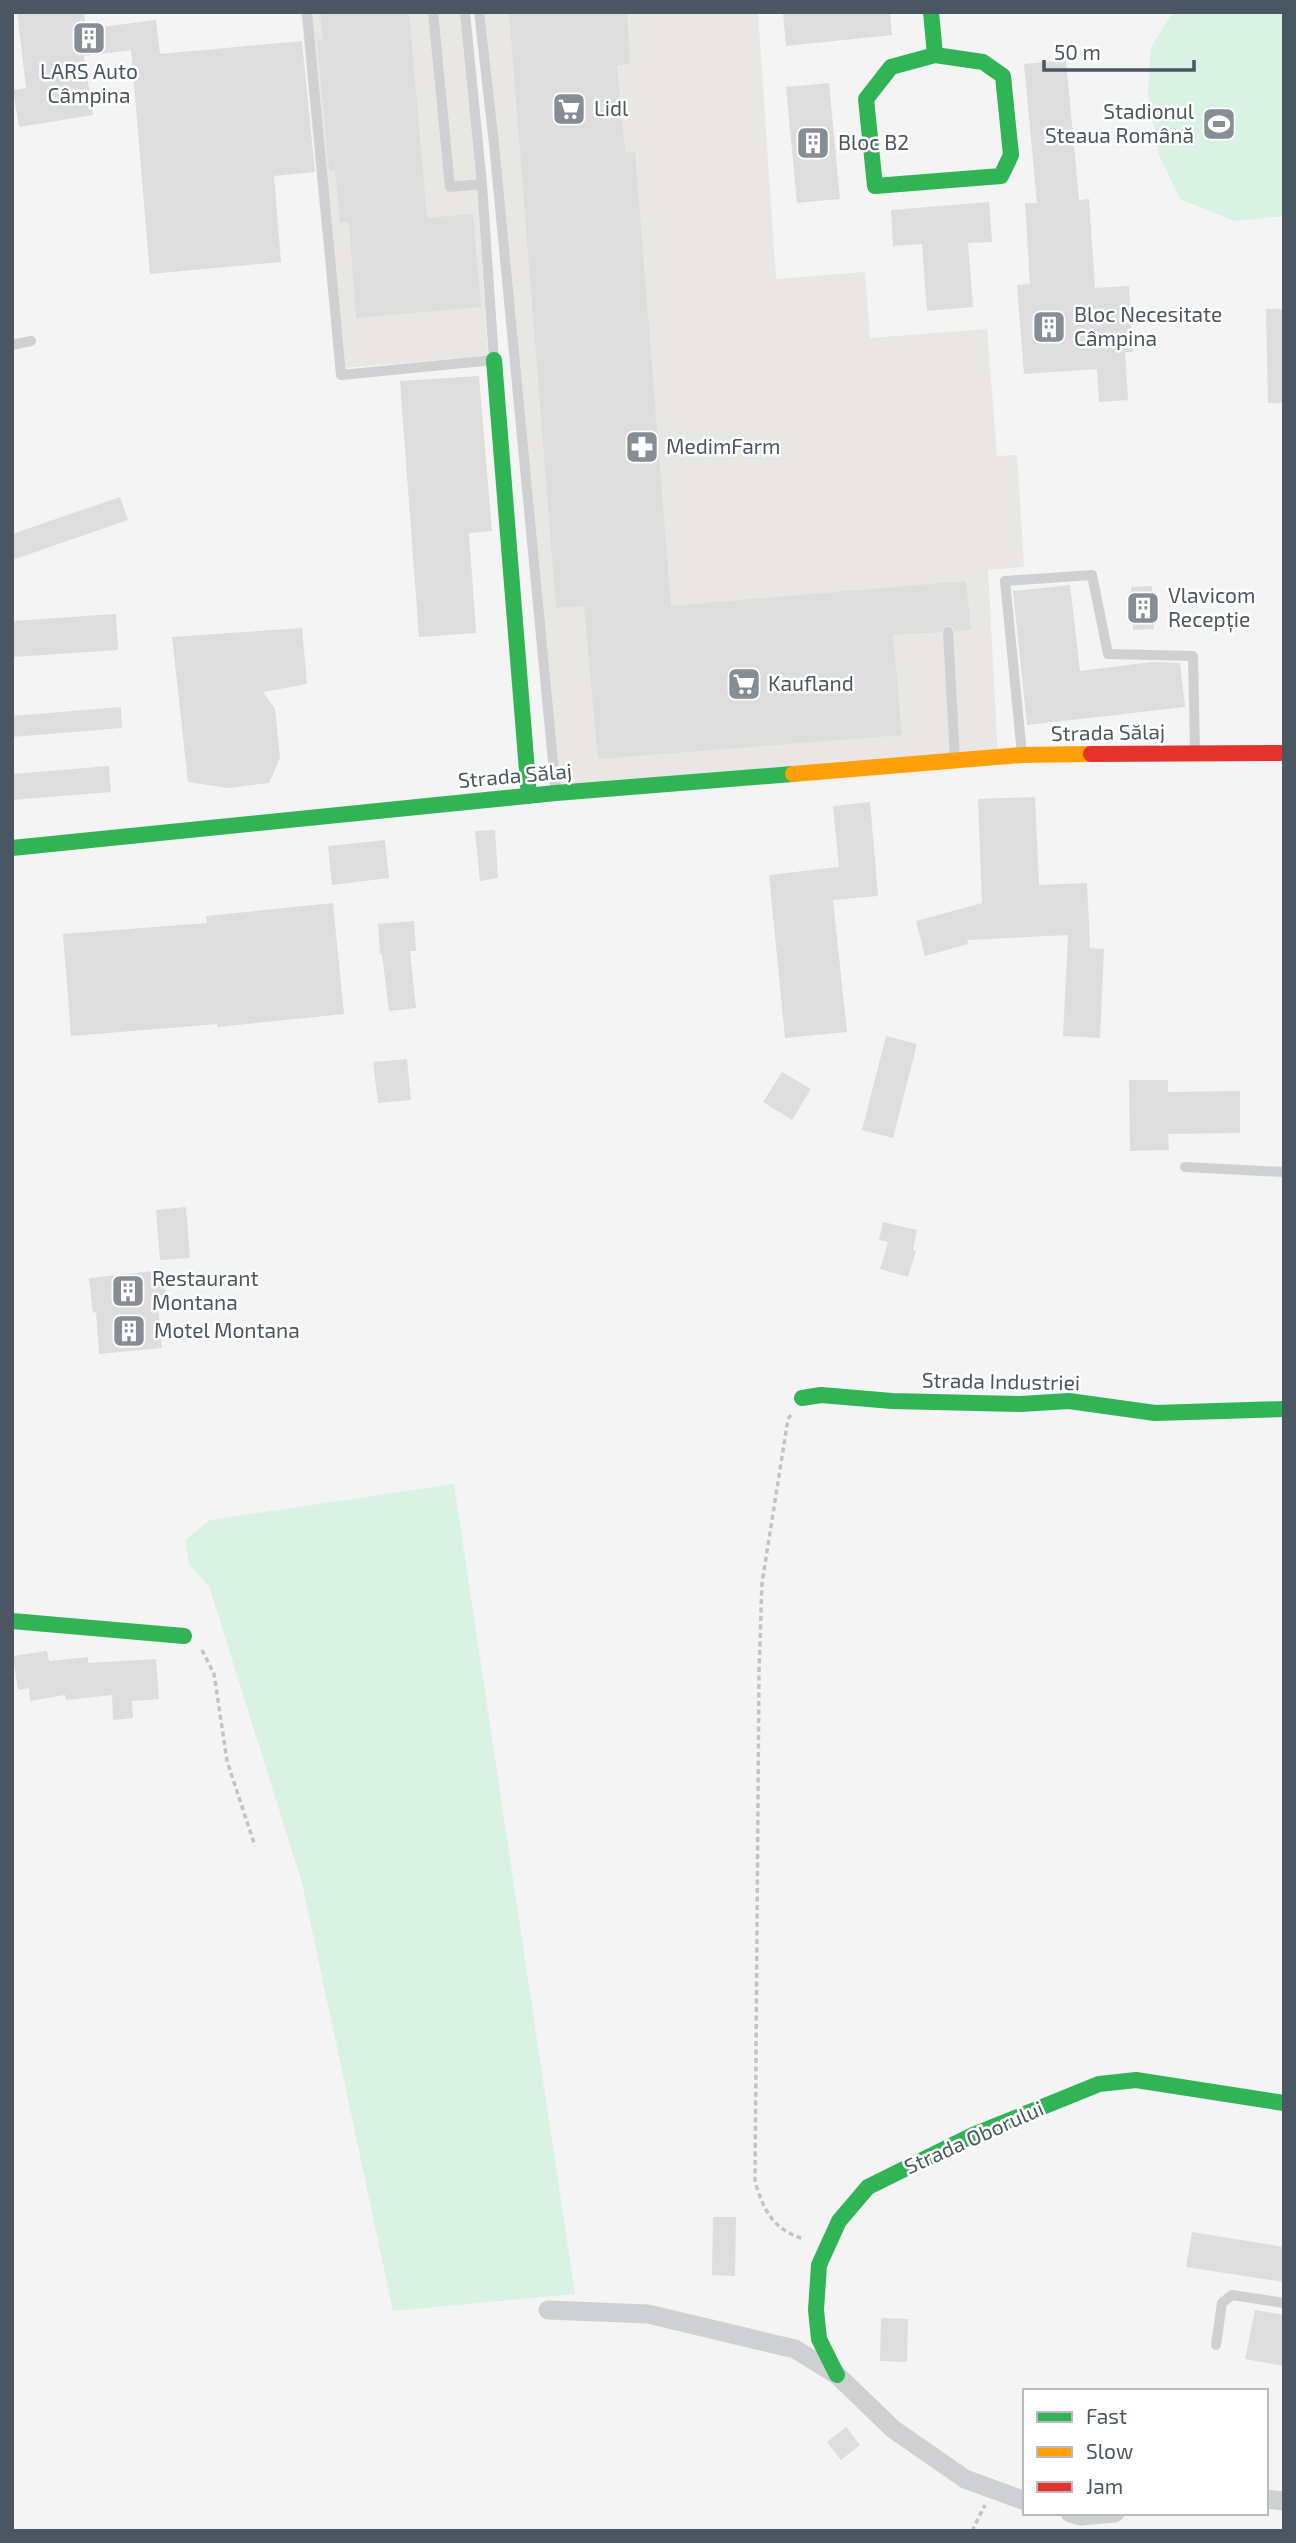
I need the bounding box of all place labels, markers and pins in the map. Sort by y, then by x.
building icon: LARS Auto Câmpina [70,19,108,57]
place label: LARS Auto Câmpina [40,58,138,107]
supermarket icon: Lidl [550,90,588,128]
place label: Lidl [594,95,629,120]
place label: Stadionul Steaua Română [1045,98,1195,147]
sports icon: Stadionul Steaua Română [1200,105,1238,143]
building icon: Bloc B2 [794,124,832,162]
place label: Bloc B2 [838,129,909,154]
place label: Bloc Necesitate Câmpina [1074,301,1222,350]
building icon: Bloc Necesitate Câmpina [1030,308,1068,346]
pharmacy icon: MedimFarm [623,428,661,466]
place label: MedimFarm [666,433,781,458]
place label: Vlavicom Recepție [1168,582,1255,633]
building icon: Vlavicom Recepție [1124,589,1162,627]
supermarket icon: Kaufland [725,665,763,703]
place label: Kaufland [768,670,854,695]
place label: Restaurant Montana [152,1265,258,1314]
building icon: Restaurant Montana [109,1272,147,1310]
building icon: Motel Montana [110,1312,148,1350]
place label: Motel Montana [154,1317,300,1342]

